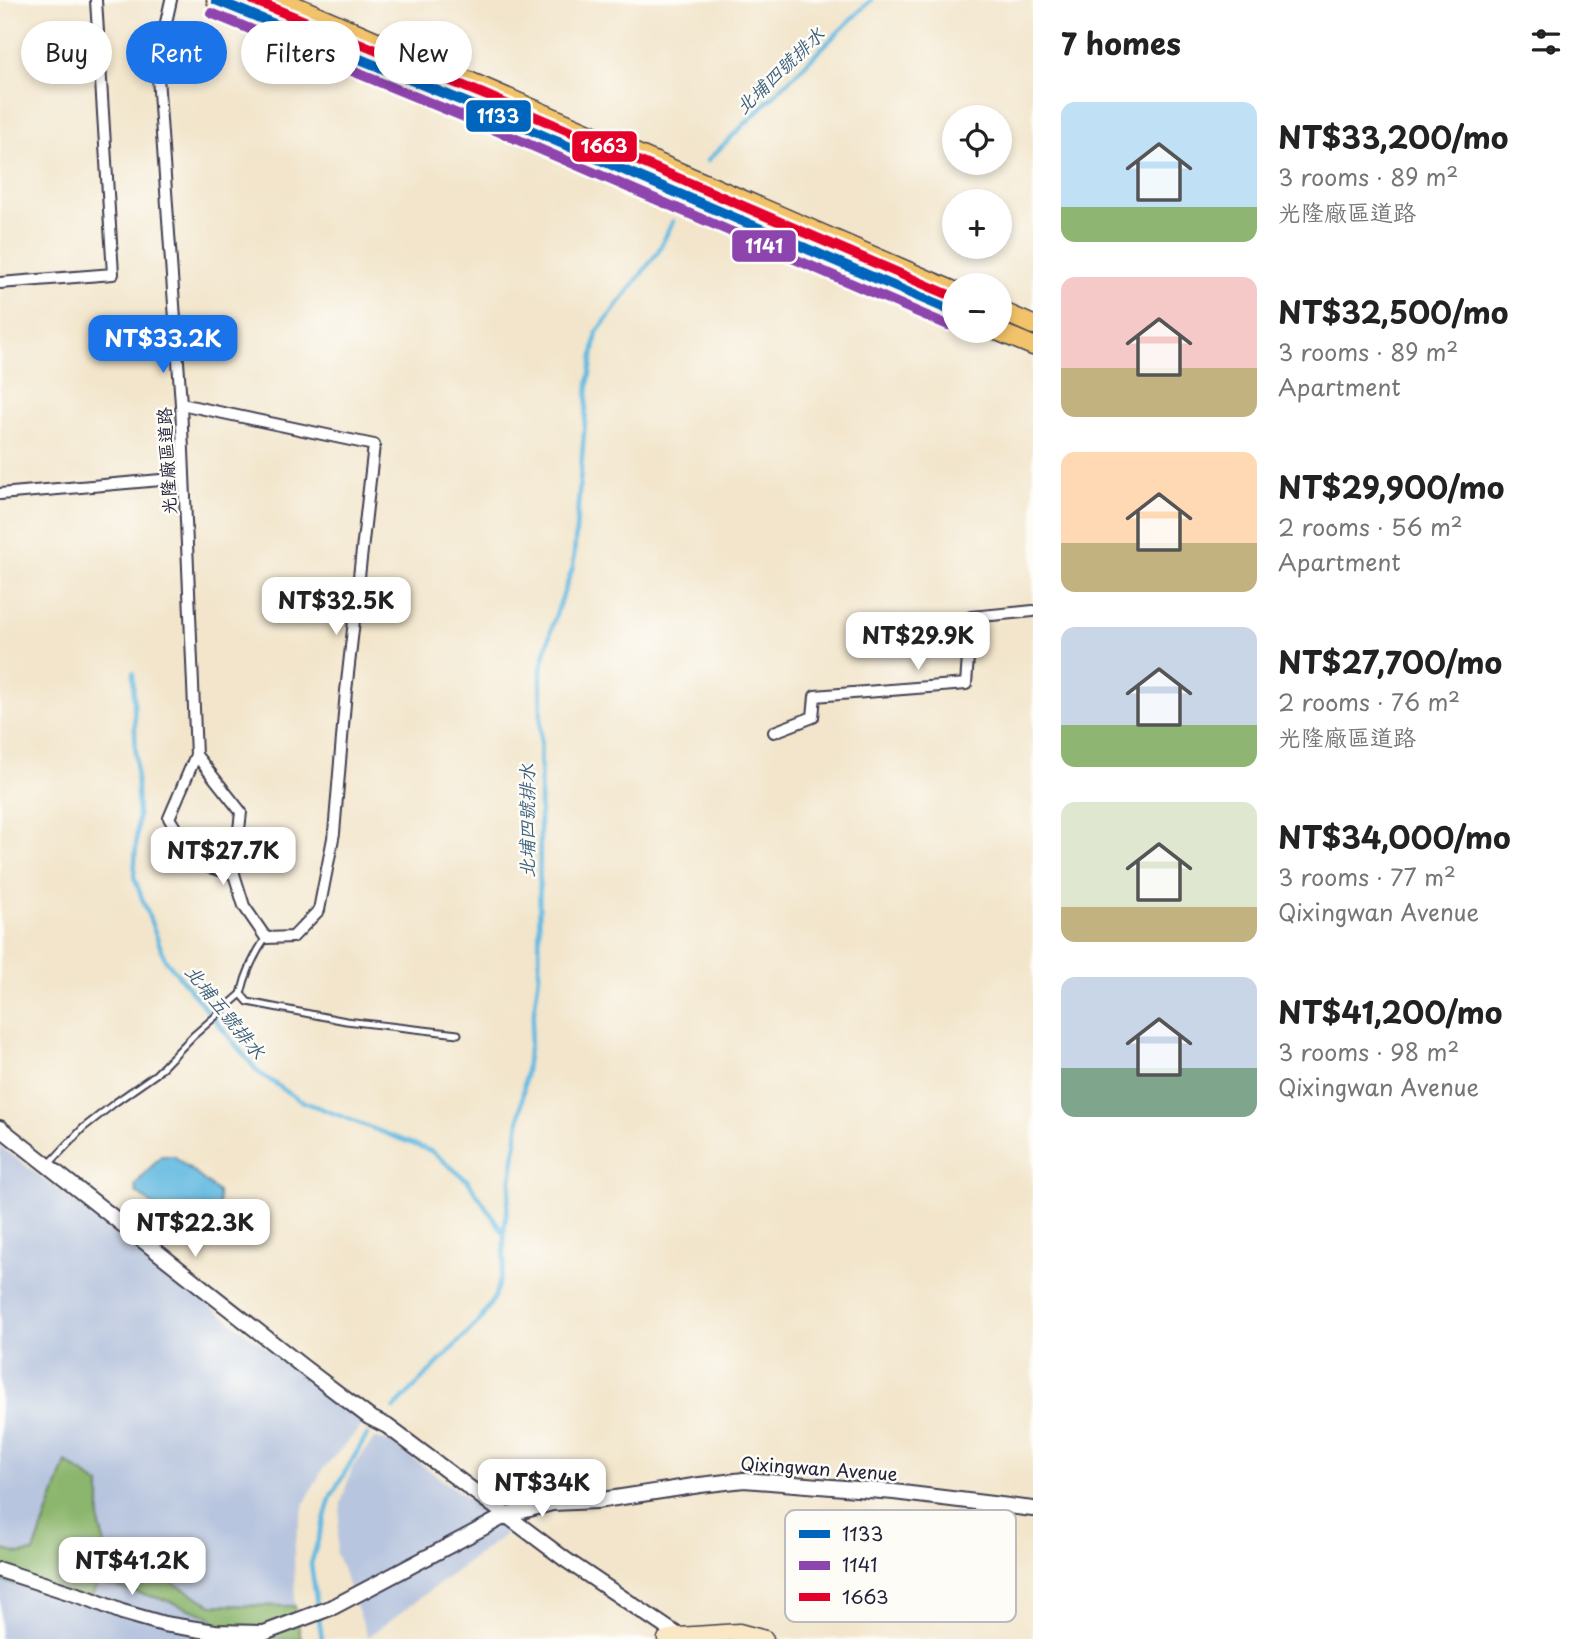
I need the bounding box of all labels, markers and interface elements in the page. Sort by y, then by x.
water label: 北埔四號排水 [728,20,830,120]
text: 7 homes [1061,20,1181,65]
chip: Buy [21,21,112,84]
chip: Rent [126,21,227,84]
chip: Filters [241,21,360,84]
chip: New [374,21,472,84]
icon: filters [1527,23,1565,61]
line badge: 1133 [465,99,532,133]
text: 1133 [477,101,519,129]
map controls [942,105,1012,343]
button: locate [942,105,1012,175]
text: NT$33,200/mo [1278,114,1508,159]
line badge: 1663 [571,130,638,163]
icon: home [1117,130,1201,214]
text: 1663 [581,131,627,159]
text: 3 rooms · 89 m² [1278,159,1458,194]
button: + [942,189,1012,259]
text: 光隆廠區道路 [1278,194,1416,229]
line badge: 1141 [731,229,797,263]
text: 1141 [745,231,783,259]
button: − [942,273,1012,343]
text: NT$32,500/mo [1278,289,1508,334]
icon: home [1117,305,1201,389]
pin: NT$33.2K [91,316,235,375]
text: NT$33.2K [104,320,222,355]
text: 3 rooms · 89 m² [1278,334,1458,369]
text: Apartment [1278,369,1401,404]
street label: 光隆廠區道路 [150,406,182,516]
text: NT$29,900/mo [1278,464,1504,509]
icon: home [1117,480,1201,564]
text: 2 rooms · 56 m² [1278,509,1463,544]
text: Apartment [1278,544,1401,579]
pin: NT$32.5K [264,578,408,637]
text: NT$32.5K [278,582,394,617]
pin: NT$29.9K [846,612,990,672]
text: NT$29.9K [862,617,974,652]
text: NT$27,700/mo [1278,639,1502,684]
icon: home [1117,655,1201,739]
text: 2 rooms · 76 m² [1278,684,1460,719]
text: 光隆廠區道路 [1278,719,1416,754]
water label: 北埔四號排水 [512,763,540,878]
text: NT$34,000/mo [1278,814,1511,859]
pin: NT$27.7K [151,828,295,887]
icon: home [1117,830,1201,914]
text: NT$27.7K [167,832,279,867]
text: 3 rooms · 77 m² [1278,859,1456,894]
text: Qixingwan Avenue [1278,894,1479,929]
water label: 北埔五號排水 [179,958,273,1065]
text: NT$41,200/mo [1278,989,1502,1034]
icon: home [1117,1005,1201,1089]
text: 3 rooms · 98 m² [1278,1034,1459,1069]
text: Qixingwan Avenue [1278,1069,1479,1104]
pin: NT$22.3K [123,1200,267,1259]
text: NT$22.3K [136,1204,254,1239]
street label: Qixingwan Avenue [740,1449,899,1487]
pin: NT$34K [485,1460,599,1519]
text: NT$34K [494,1464,590,1499]
legend [785,1510,1016,1622]
text: 1133 [842,1519,883,1547]
pin: NT$41.2K [60,1538,204,1597]
text: NT$41.2K [75,1542,189,1577]
text: 1141 [842,1550,878,1578]
text: 1663 [842,1582,889,1610]

